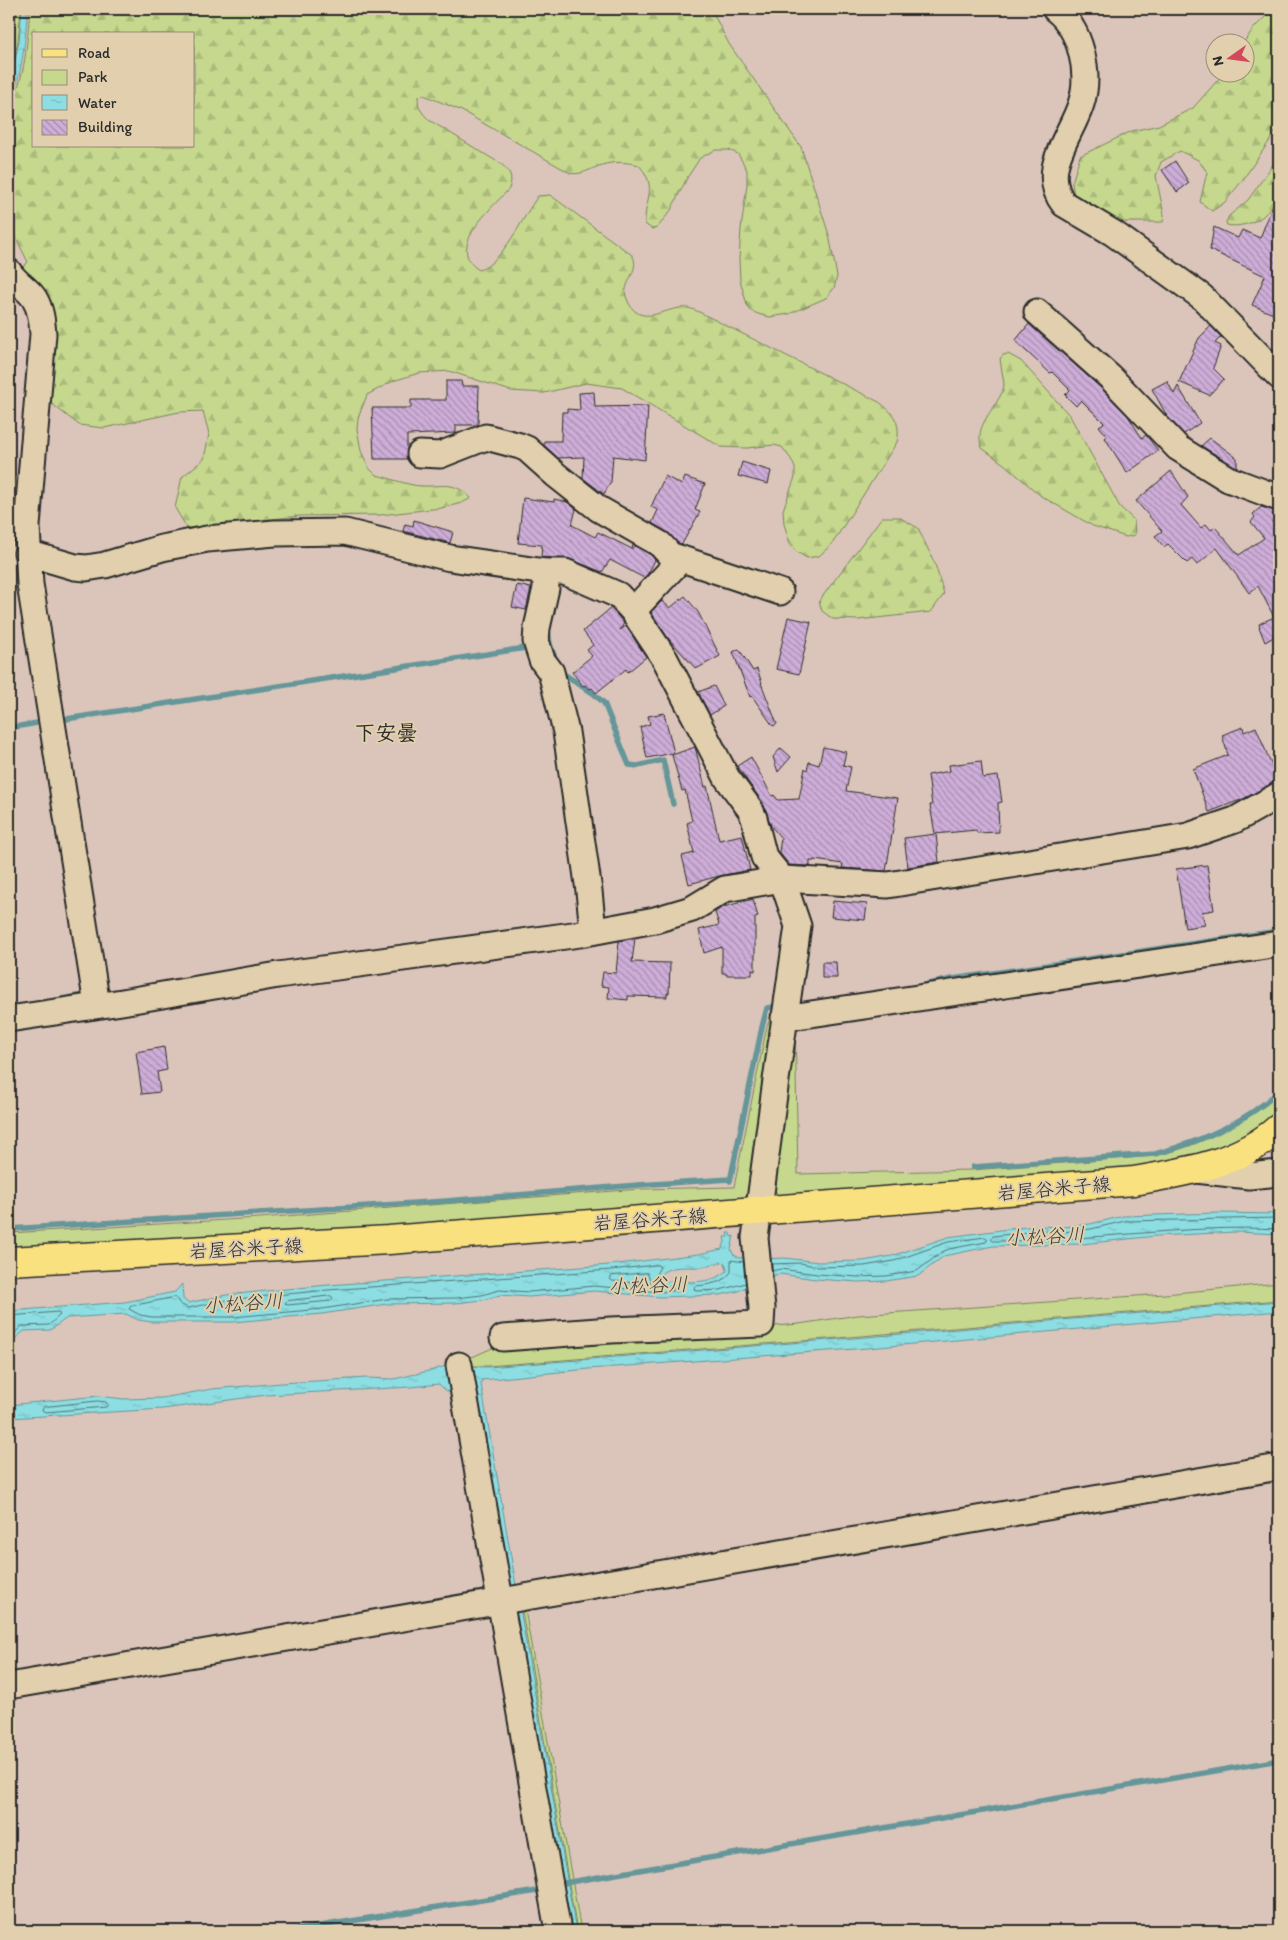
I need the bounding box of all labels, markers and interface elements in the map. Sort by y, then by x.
legend [32,32,195,148]
north arrow [1206,32,1256,82]
text: Road [78,44,111,62]
text: N [1208,54,1227,68]
text: Park [78,68,108,86]
text: Water [78,94,117,112]
text: Building [78,118,132,136]
district label: 下安曇 [355,720,418,745]
street label: 岩屋谷米子線 [996,1172,1112,1205]
street label: 岩屋谷米子線 [592,1204,708,1235]
water label: 小松谷川 [1004,1222,1086,1250]
street label: 岩屋谷米子線 [188,1234,304,1263]
water label: 小松谷川 [608,1272,688,1298]
water label: 小松谷川 [202,1288,284,1318]

